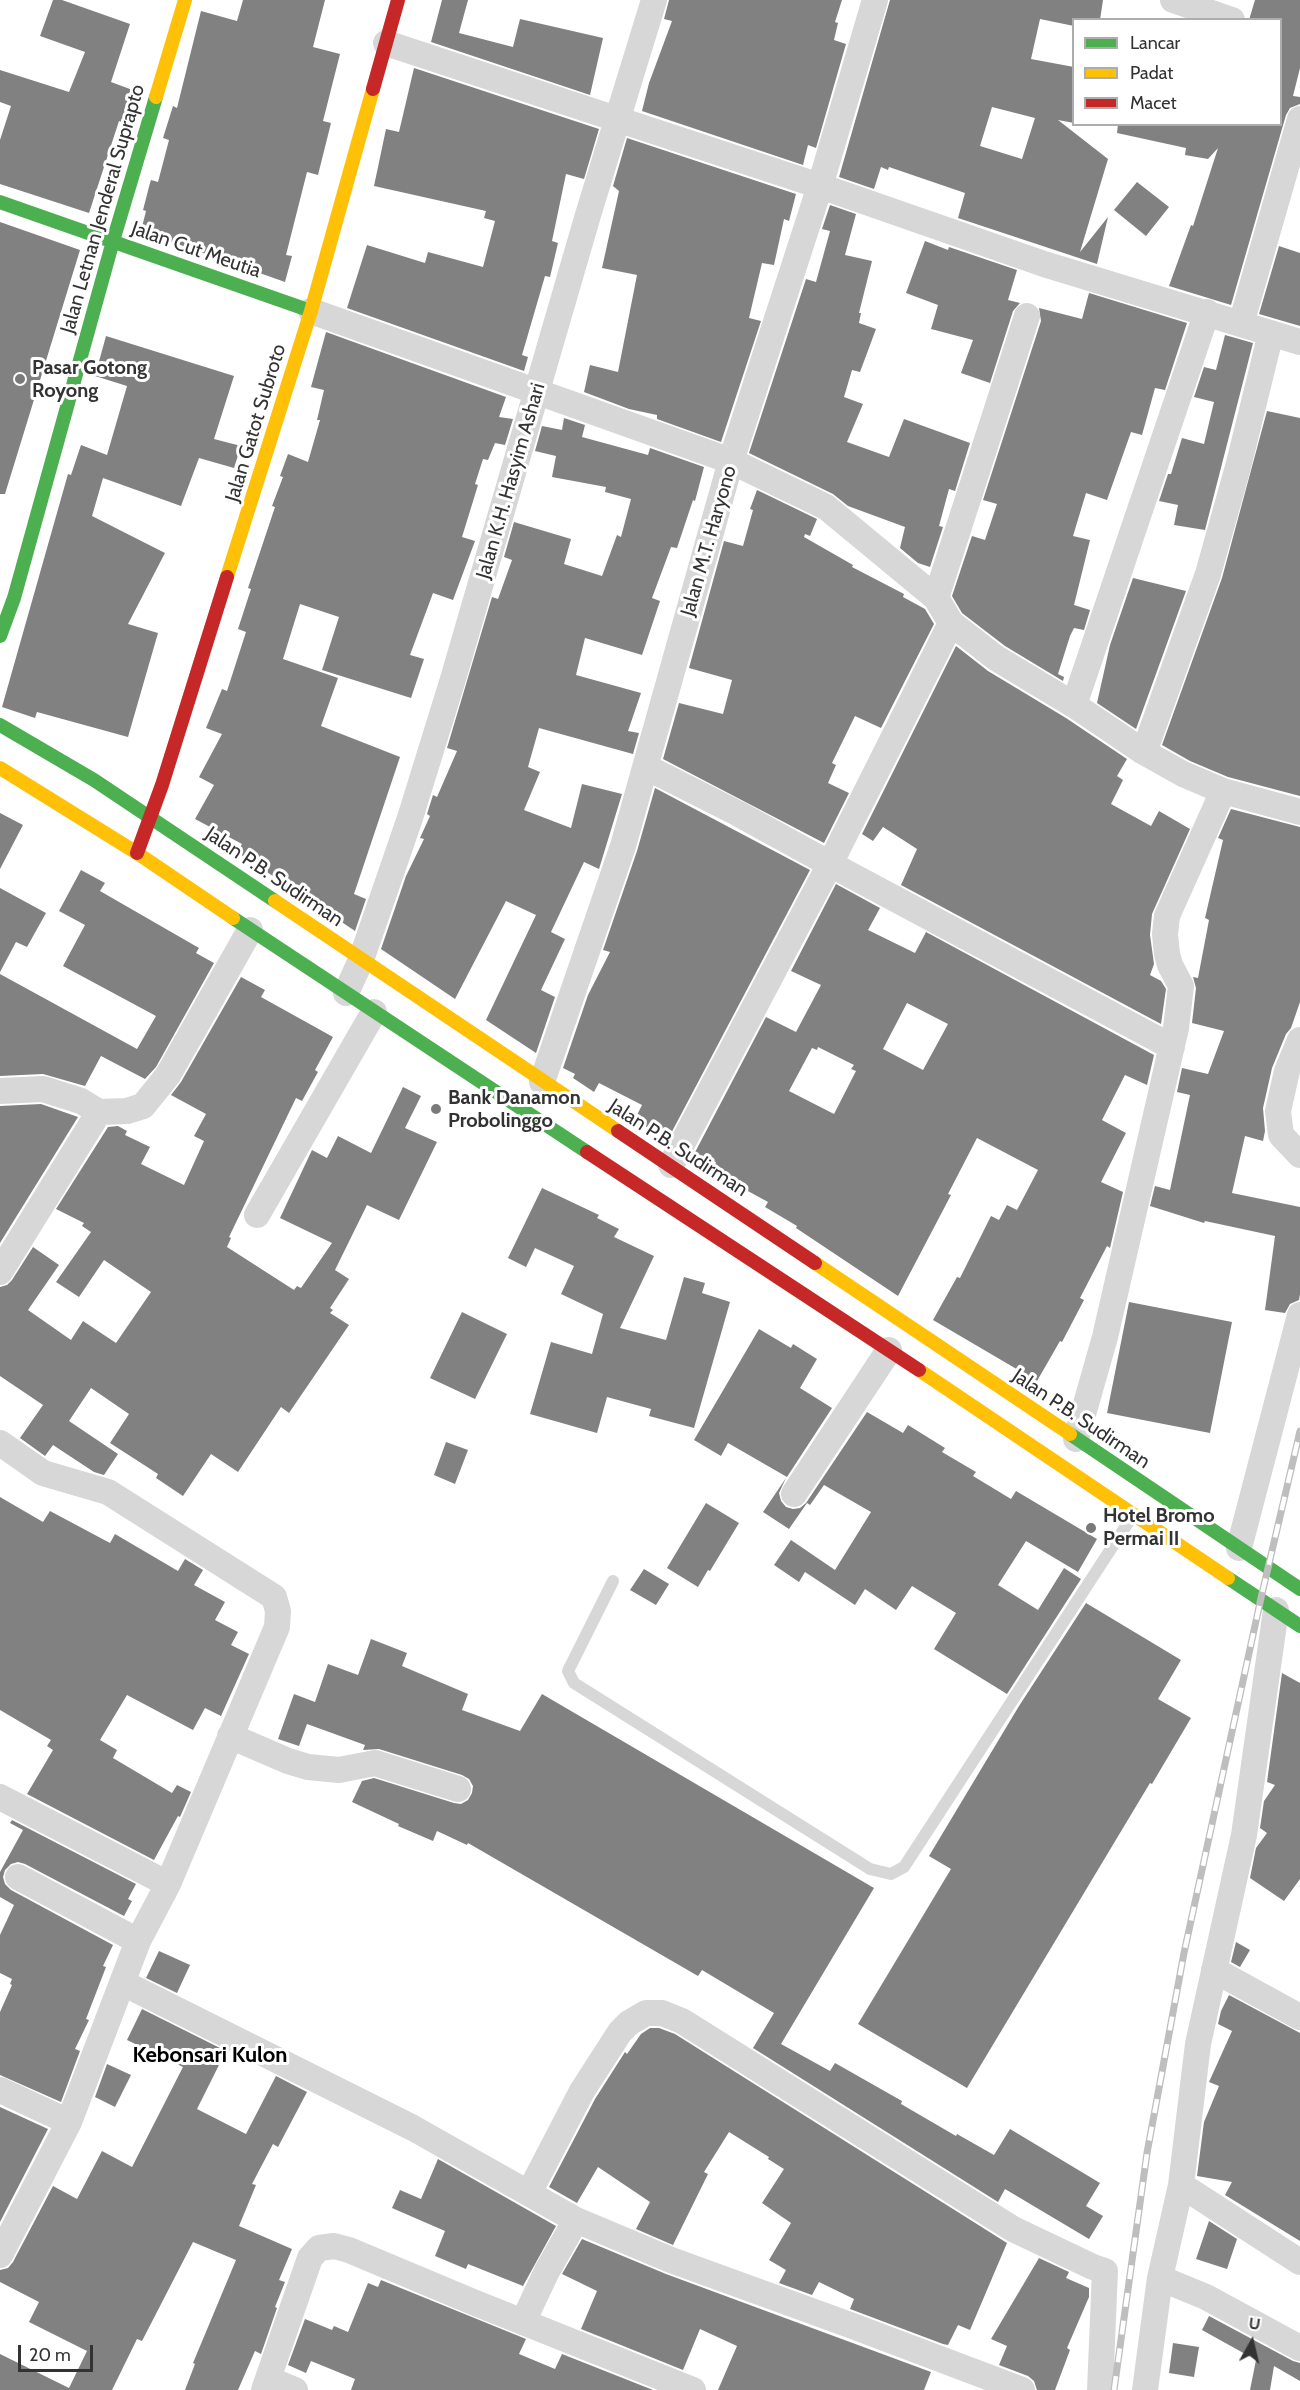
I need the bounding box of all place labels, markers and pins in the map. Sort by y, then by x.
place label: Pasar Gotong Royong [32,356,147,403]
marker: Pasar Gotong Royong [13,372,27,386]
place label: Bank Danamon Probolinggo [448,1086,581,1133]
marker: Bank Danamon Probolinggo [429,1102,443,1116]
place label: Hotel Bromo Permai II [1103,1504,1215,1551]
marker: Hotel Bromo Permai II [1084,1521,1098,1535]

